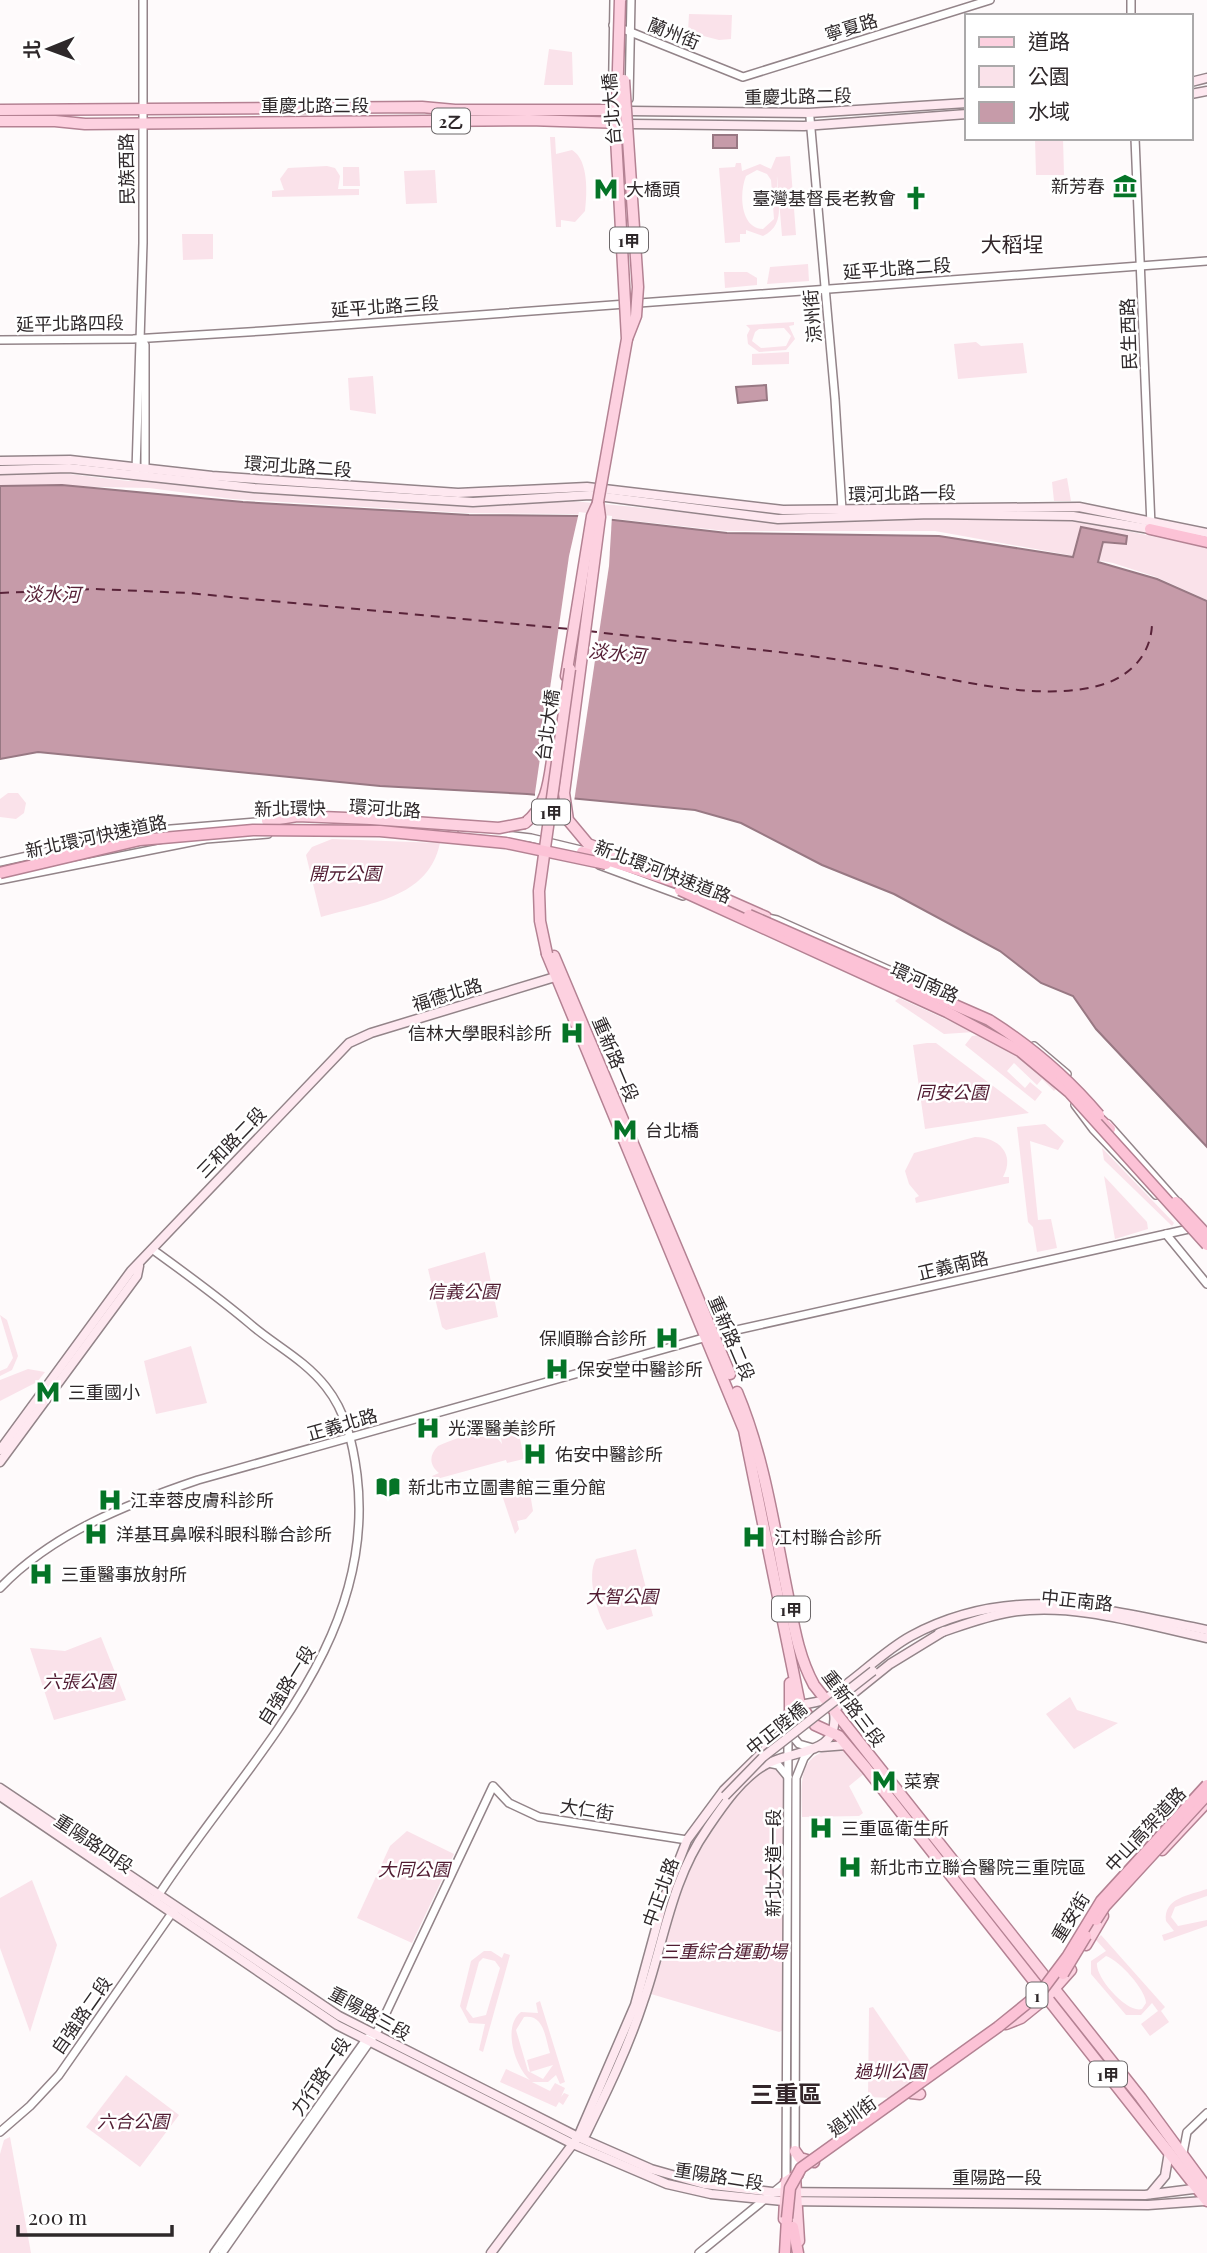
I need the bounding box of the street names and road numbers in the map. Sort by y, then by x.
street label: 寧夏路 [822,8,880,46]
street label: 蘭州街 [644,12,704,54]
street label: 台北大橋 [597,72,625,146]
street label: 重慶北路二段 [744,83,852,109]
street label: 重慶北路三段 [261,93,369,117]
road number: 2乙 [432,108,470,134]
street label: 民族西路 [113,133,139,205]
road number: 1甲 [610,228,648,252]
street label: 延平北路二段 [842,252,952,284]
street label: 涼州街 [798,288,826,344]
street label: 延平北路三段 [330,290,440,322]
street label: 民生西路 [1115,298,1141,370]
street label: 延平北路四段 [16,310,124,336]
street label: 環河北路二段 [243,450,353,482]
street label: 環河北路一段 [848,480,956,506]
street label: 台北大橋 [530,688,564,762]
street label: 環河北路 [348,794,422,822]
street label: 新北環快 [254,795,326,821]
road number: 1甲 [532,800,570,824]
street label: 新北環河快速道路 [23,809,169,863]
street label: 新北環河快速道路 [591,834,735,908]
street label: 環河南路 [887,956,963,1008]
street label: 福德北路 [409,972,485,1016]
street label: 重新路一段 [587,1013,645,1105]
street label: 三和路二段 [191,1101,271,1183]
street label: 正義南路 [915,1245,991,1285]
street label: 重新路二段 [703,1292,761,1384]
street label: 正義北路 [304,1403,380,1445]
street label: 中正南路 [1040,1584,1114,1616]
road number: 1甲 [772,1596,810,1622]
street label: 自強路一段 [252,1640,320,1730]
street label: 重新路三段 [817,1665,891,1751]
street label: 中正陸橋 [740,1696,812,1760]
street label: 中山高架道路 [1099,1781,1191,1877]
street label: 大仁街 [558,1793,616,1825]
street label: 重陽路四段 [50,1808,138,1878]
street label: 新北大道一段 [761,1809,785,1917]
street label: 中正北路 [636,1854,684,1930]
street label: 重安街 [1046,1888,1094,1946]
street label: 自強路二段 [45,1971,117,2059]
street label: 重陽路三段 [325,1981,415,2045]
road number: 1 [1026,1982,1048,2008]
street label: 力行路一段 [285,2032,355,2120]
road number: 1甲 [1089,2062,1127,2086]
street label: 過圳街 [823,2090,881,2142]
street label: 重陽路二段 [673,2157,765,2195]
street label: 重陽路一段 [952,2165,1042,2189]

